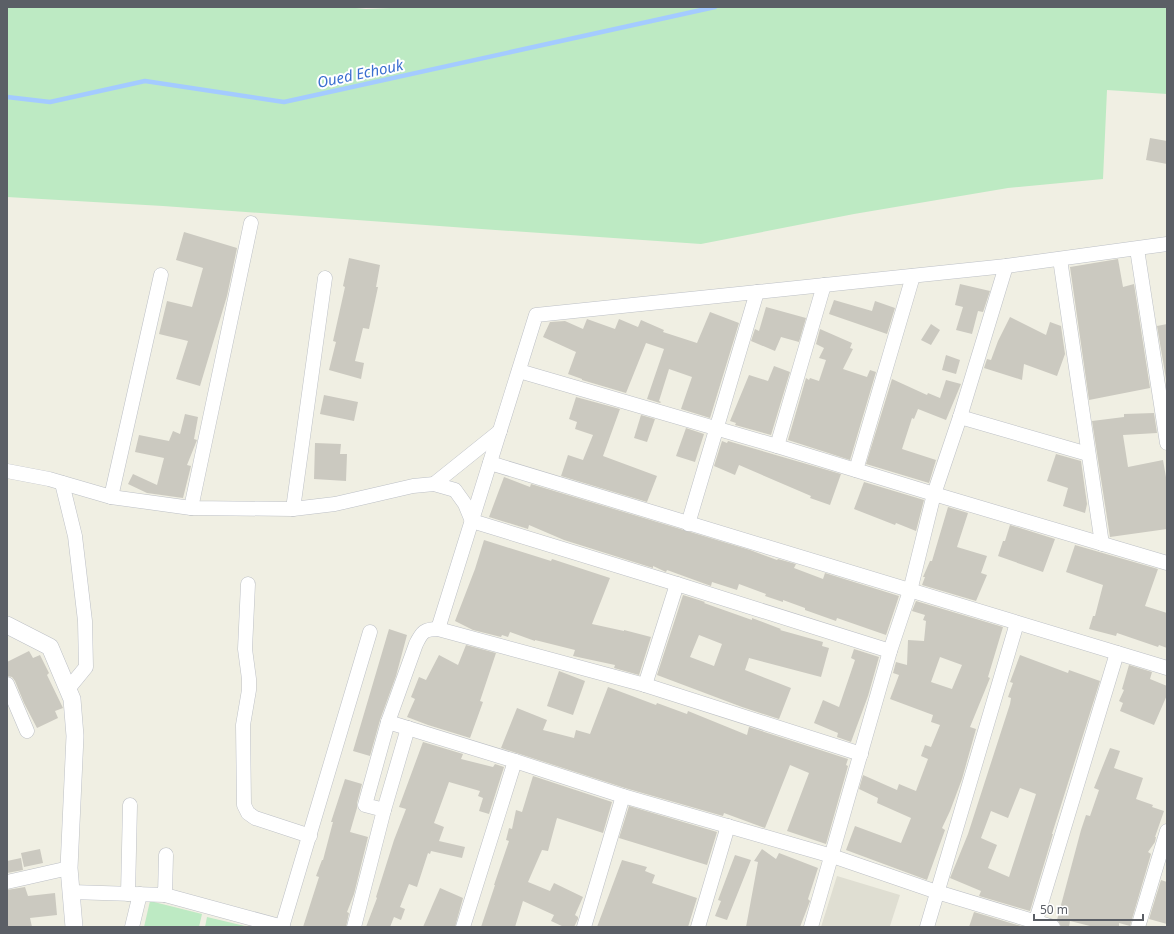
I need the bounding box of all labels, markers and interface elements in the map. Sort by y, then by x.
water label: Oued Echouk [315,54,405,92]
scale bar [1034,896,1143,922]
text: 50 m [1040,901,1068,918]

